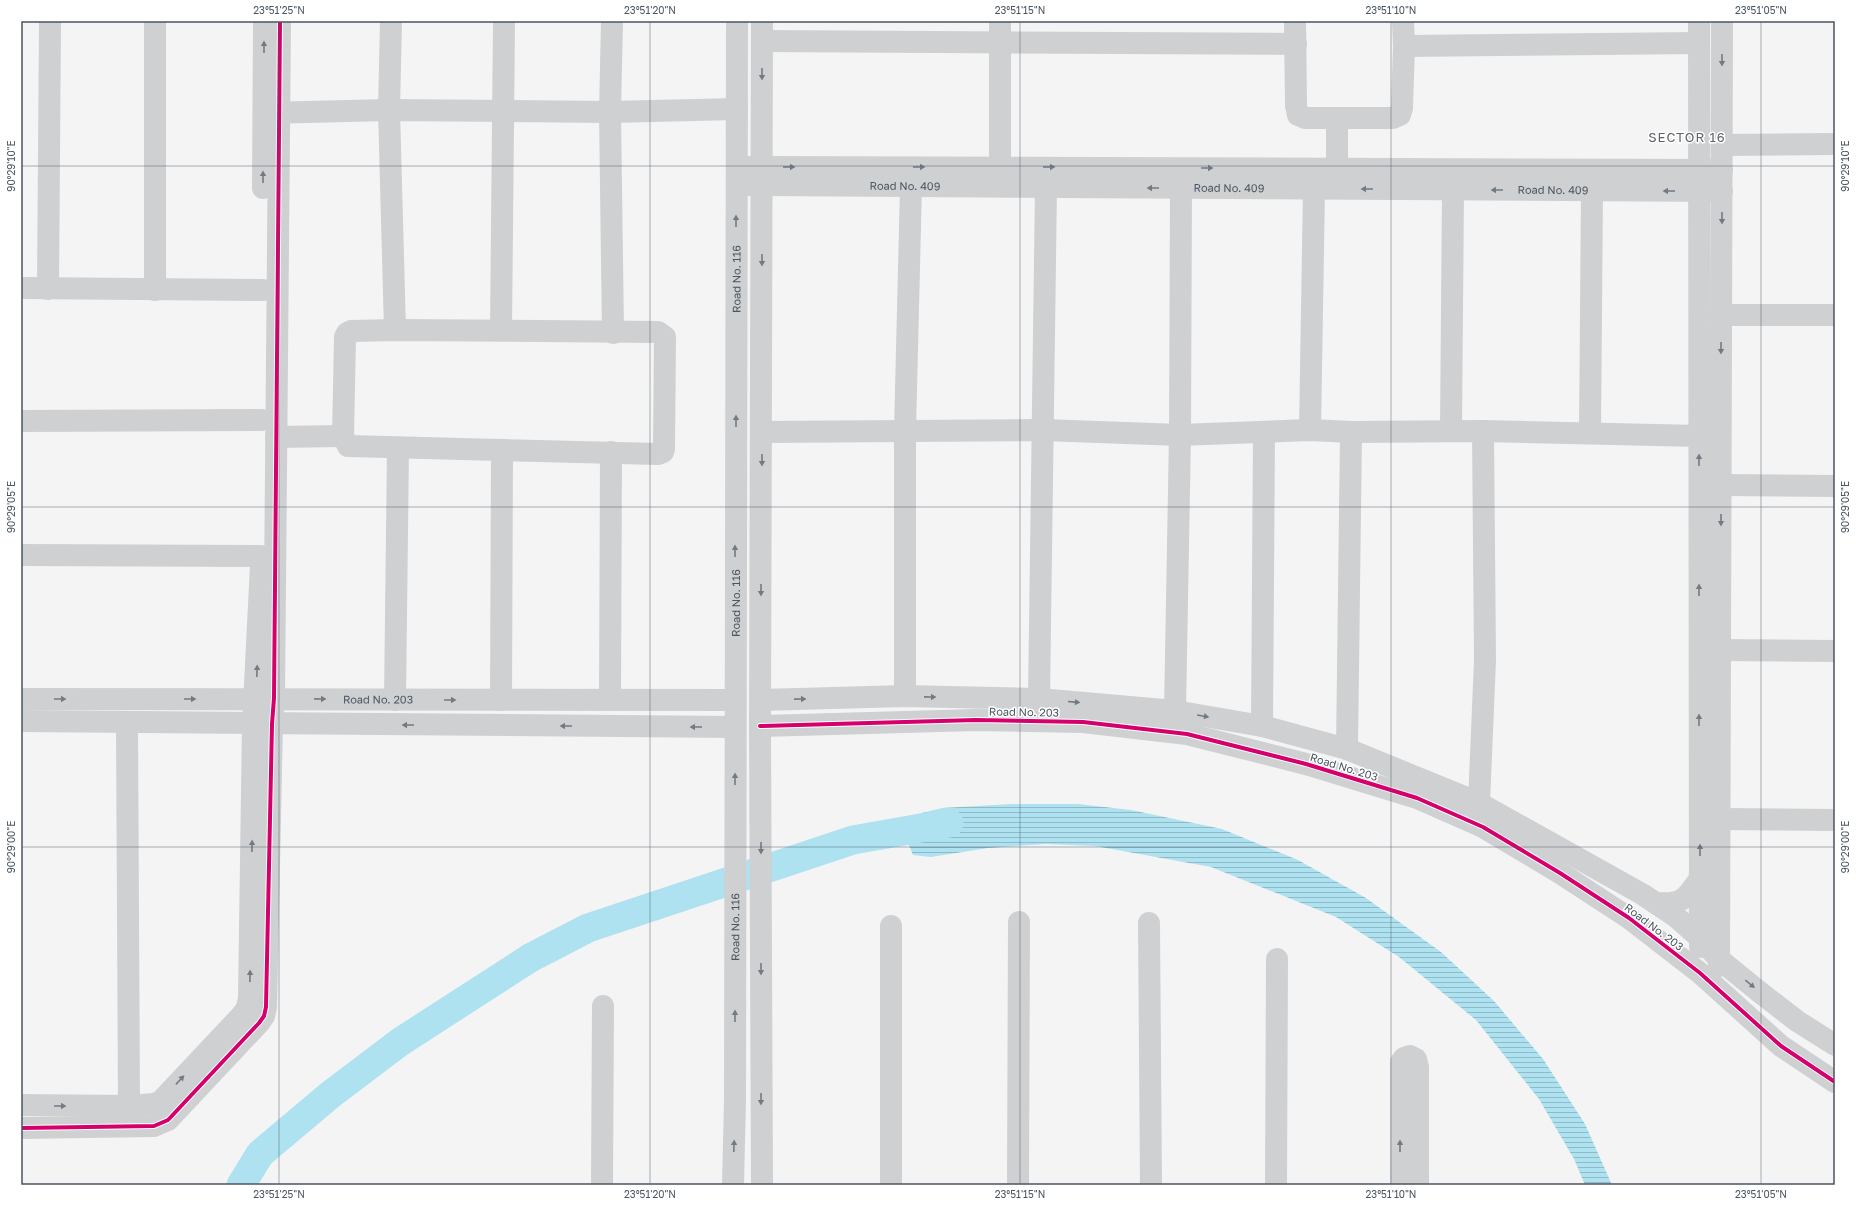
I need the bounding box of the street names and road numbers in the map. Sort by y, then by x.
street label: Road No. 409 [870,179,940,192]
street label: Road No. 409 [1194,181,1264,194]
street label: Road No. 409 [1518,183,1588,196]
street label: Road No. 116 [729,245,743,313]
street label: Road No. 116 [729,569,742,637]
street label: Road No. 203 [343,692,413,706]
street label: Road No. 203 [989,704,1059,719]
street label: Road No. 203 [1309,750,1380,783]
street label: Road No. 116 [728,893,741,961]
street label: Road No. 203 [1622,900,1686,953]

